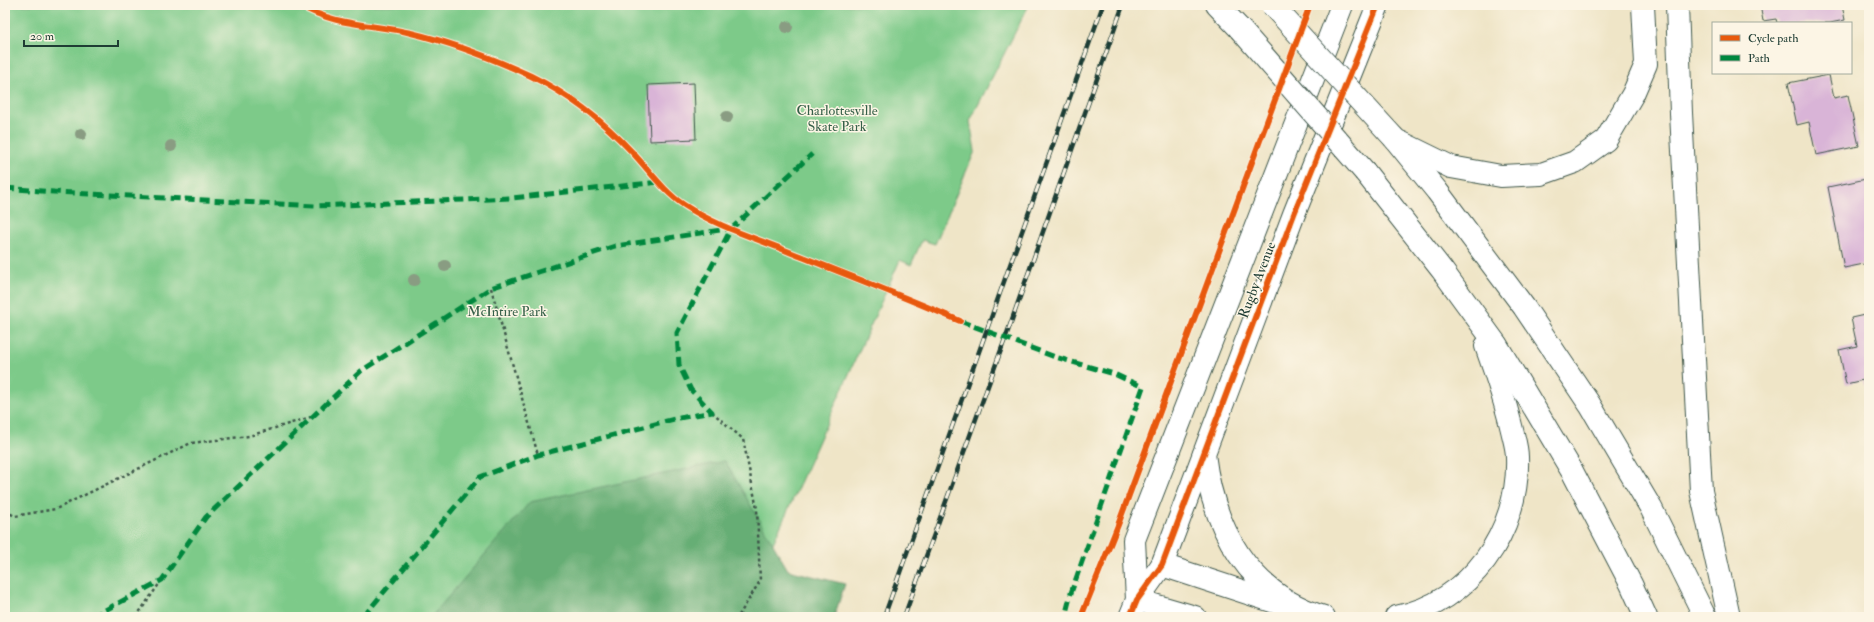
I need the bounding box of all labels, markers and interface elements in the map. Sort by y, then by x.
scale bar [24,22,118,48]
legend [1712,22,1852,74]
text: 20 m [30,29,55,44]
text: Cycle path [1748,31,1799,46]
text: Path [1748,51,1771,66]
park label: Charlottesville Skate Park [796,102,878,135]
street label: Rugby Avenue [1235,239,1280,321]
park label: McIntire Park [467,303,547,320]

